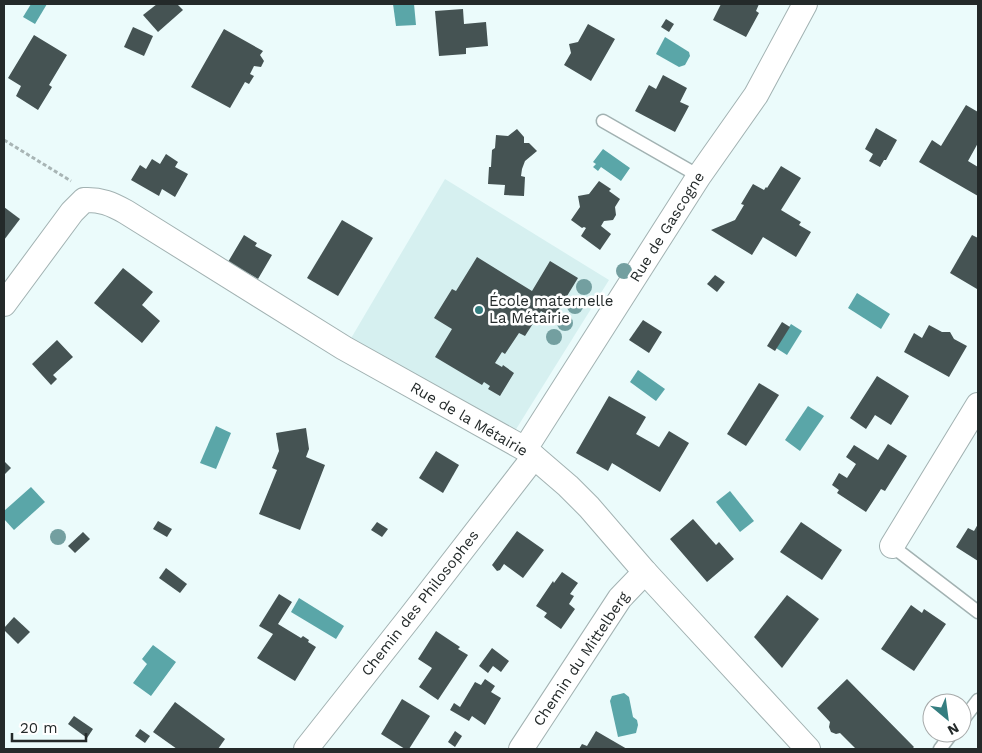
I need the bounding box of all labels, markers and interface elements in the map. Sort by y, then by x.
street label: Rue de Gascogne [626,169,708,285]
place label: École maternelle La Métairie [489,292,613,327]
marker: École maternelle La Métairie [473,304,485,316]
street label: Rue de la Métairie [407,378,531,460]
street label: Chemin des Philosophes [357,526,483,680]
street label: Chemin du Mittelberg [529,588,633,730]
north arrow [922,693,972,743]
scale bar [12,710,86,742]
text: 20 m [20,719,58,737]
text: N [945,720,962,739]

